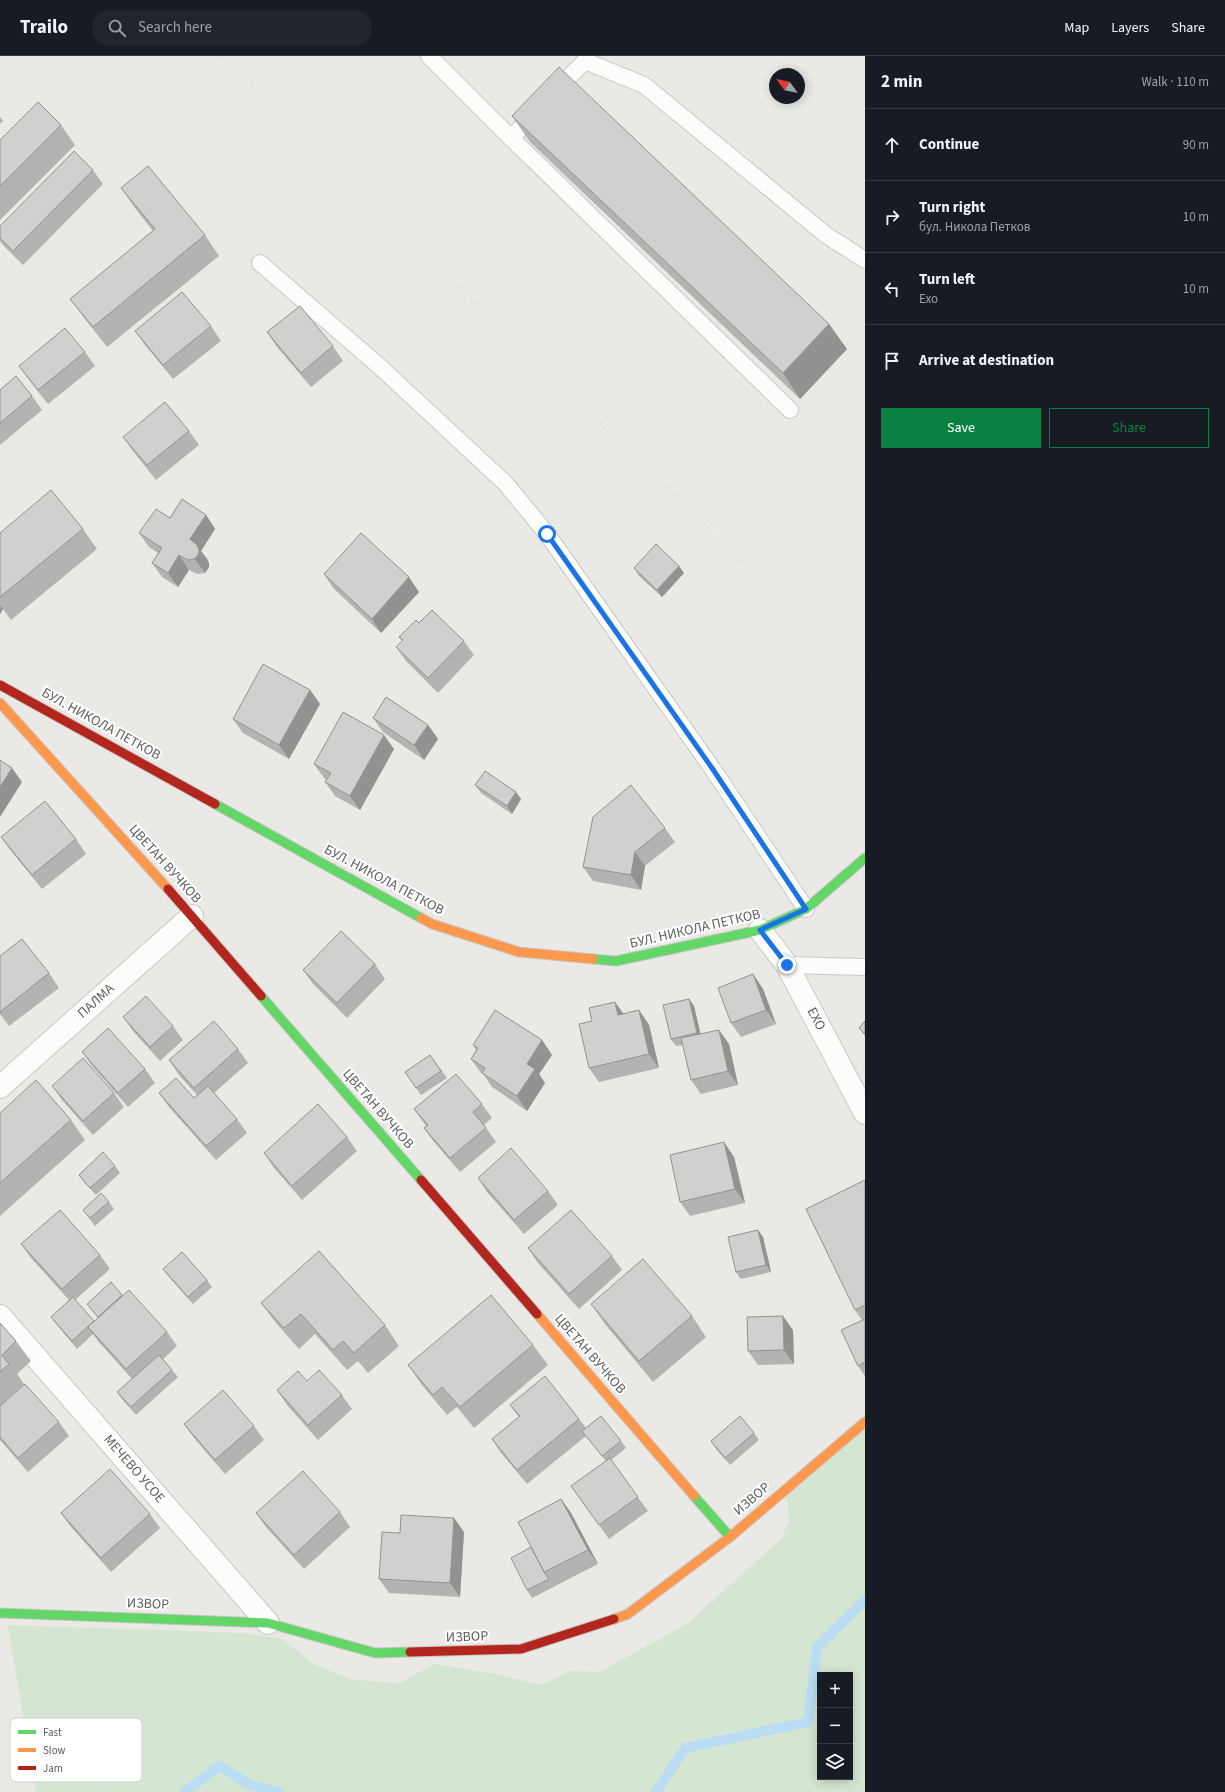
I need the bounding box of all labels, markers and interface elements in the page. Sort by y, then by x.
search box [92,10,372,46]
text: Trailo [20,14,68,41]
icon: search [106,17,128,39]
text: Search here [138,17,212,38]
text: Map [1064,18,1089,38]
text: Layers [1111,18,1149,38]
text: Share [1171,18,1205,38]
north arrow [769,68,805,104]
text: 2 min [881,70,922,94]
text: Walk · 110 m [1141,73,1209,91]
icon: ahead [881,134,903,156]
text: Continue [919,134,979,155]
text: 90 m [1183,136,1209,154]
text: Turn right [919,197,985,218]
icon: right [881,206,903,228]
text: 10 m [1183,208,1209,226]
text: бул. Никола Петков [919,218,1030,236]
text: Turn left [919,269,975,290]
icon: left [881,278,903,300]
text: 10 m [1183,280,1209,298]
text: Ехо [919,290,938,308]
icon: arrive [881,350,903,372]
text: Arrive at destination [919,350,1054,371]
button: Save [881,408,1041,448]
button: Share [1049,408,1209,448]
route start [538,525,556,543]
street label: БУЛ. НИКОЛА ПЕТКОВ [38,683,164,765]
street label: ЦВЕТАН ВУЧКОВ [124,820,206,908]
street label: БУЛ. НИКОЛА ПЕТКОВ [320,840,448,920]
street label: БУЛ. НИКОЛА ПЕТКОВ [628,904,762,954]
route end [778,956,796,974]
street label: ПАЛМА [73,979,119,1023]
street label: ЕХО [802,1004,830,1034]
street label: ЦВЕТАН ВУЧКОВ [338,1065,418,1153]
street label: ЦВЕТАН ВУЧКОВ [550,1310,630,1398]
street label: МЕЧЕВО УСОЕ [99,1430,169,1508]
street label: ИЗВОР [729,1478,775,1520]
street label: ИЗВОР [126,1593,170,1615]
street label: ИЗВОР [445,1626,489,1648]
map controls [817,1672,853,1780]
button: + [817,1672,853,1708]
button: − [817,1708,853,1744]
legend [10,1718,142,1782]
text: Fast [43,1725,62,1740]
text: Slow [43,1743,66,1758]
button: layers [817,1744,853,1780]
text: Jam [43,1761,63,1776]

